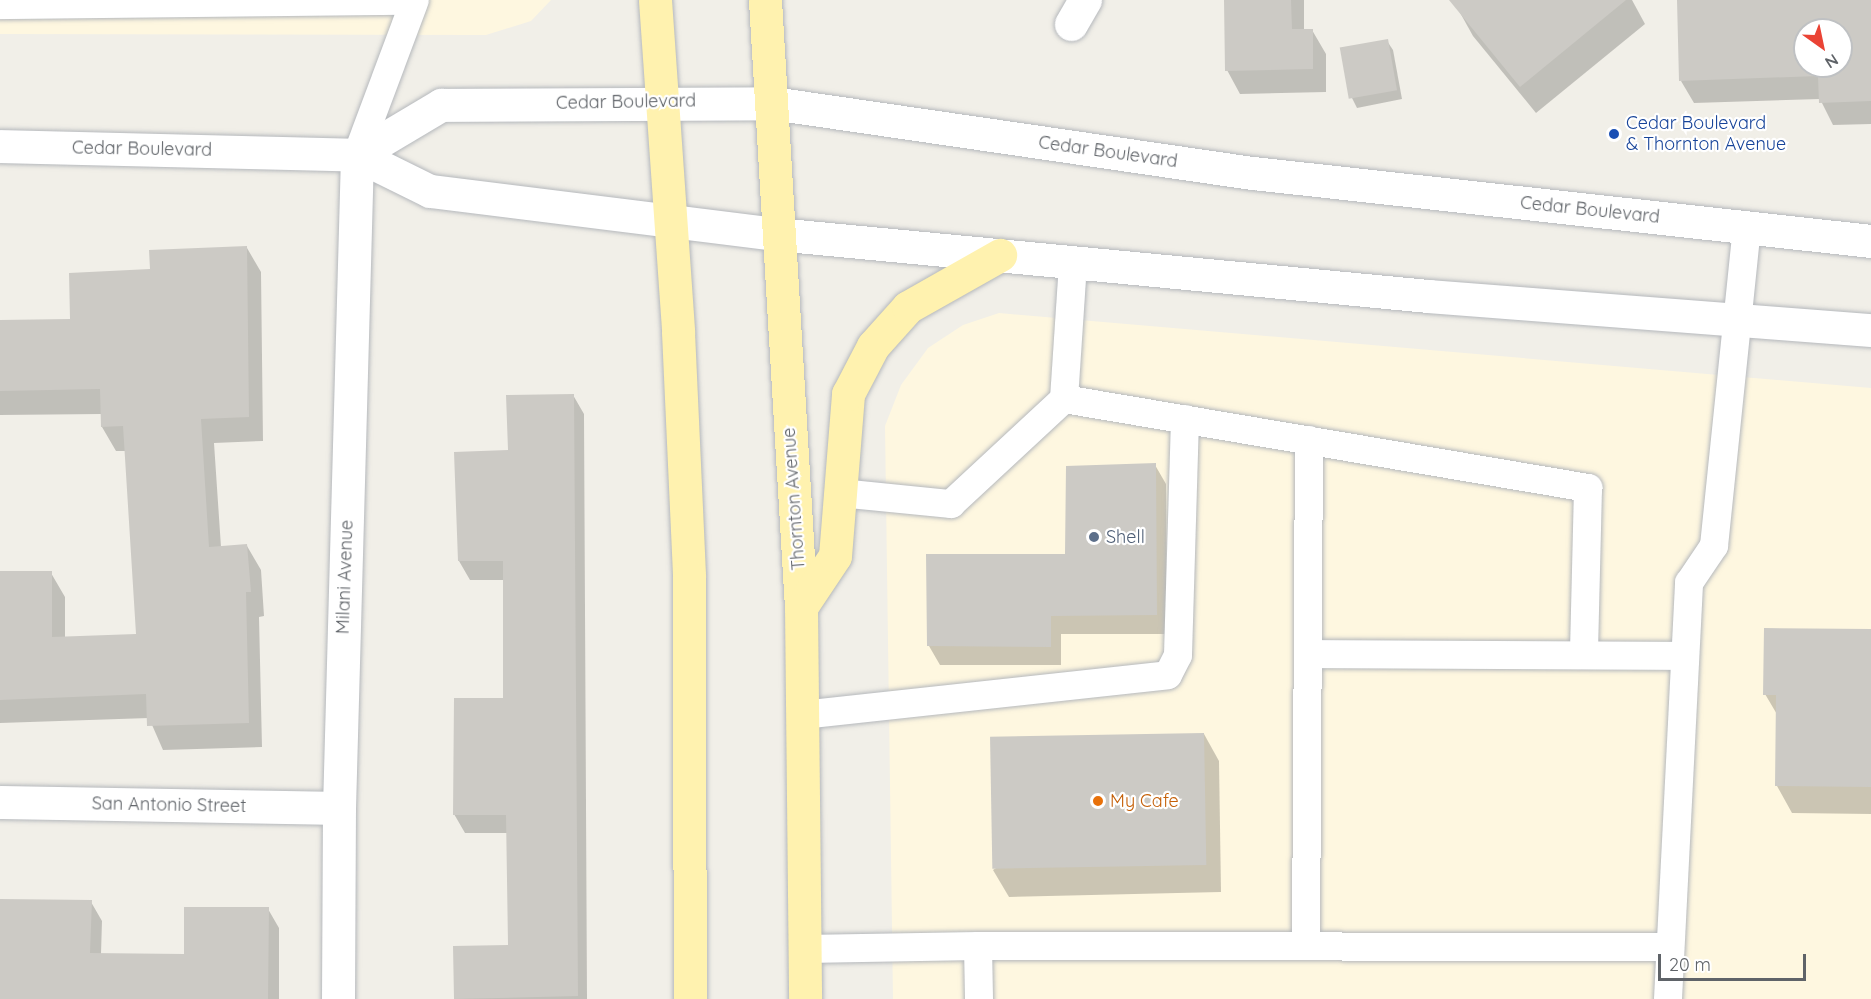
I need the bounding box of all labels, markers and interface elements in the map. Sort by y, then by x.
north arrow [1793,18,1853,78]
text: N [1821,50,1842,73]
street label: Cedar Boulevard [556,90,696,114]
place label: Cedar Boulevard & Thornton Avenue [1626,113,1786,156]
marker: Cedar Boulevard & Thornton Avenue [1607,127,1621,141]
street label: Cedar Boulevard [1037,132,1179,172]
street label: Cedar Boulevard [72,137,212,161]
street label: Cedar Boulevard [1519,192,1661,228]
street label: Thornton Avenue [778,427,810,571]
street label: Milani Avenue [332,519,358,635]
place label: Shell [1106,526,1145,548]
marker: Shell [1087,530,1101,544]
place label: My Cafe [1110,790,1179,812]
street label: San Antonio Street [92,793,246,817]
marker: My Cafe [1091,794,1105,808]
scale bar [1661,942,1810,980]
text: 20 m [1669,953,1711,976]

